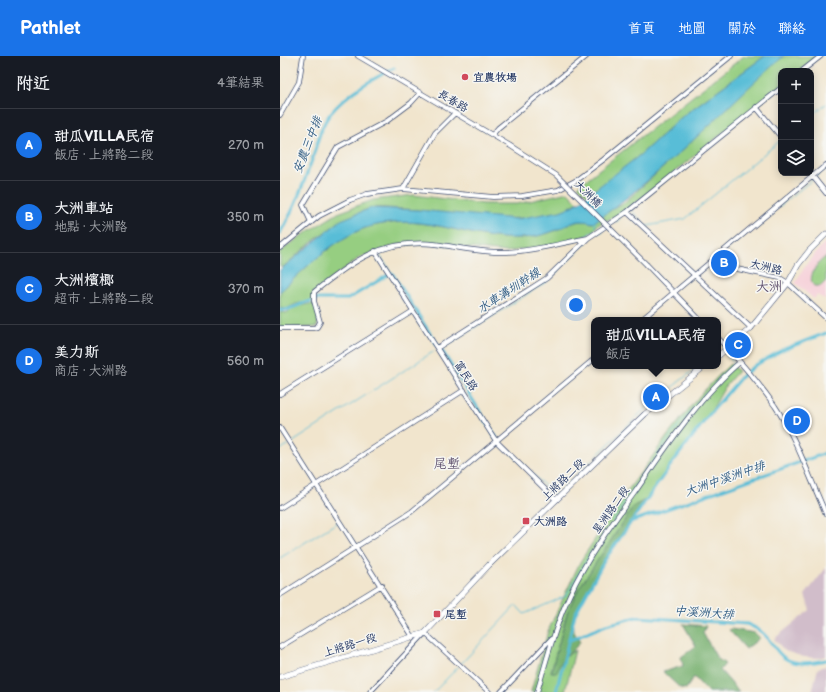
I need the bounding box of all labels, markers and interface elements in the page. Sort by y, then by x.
text: Pathlet [20,17,81,40]
text: 首頁 [628,20,656,37]
text: 地圖 [678,20,706,37]
text: 關於 [728,20,756,37]
text: 聯絡 [778,20,806,37]
map controls [778,68,814,176]
button: + [778,68,814,104]
place label: 宜農牧場 [473,71,517,84]
marker: 宜農牧場 [460,72,470,82]
text: 附近 [16,74,50,94]
text: 4筆結果 [217,75,264,91]
street label: 長春路 [435,87,471,115]
button: − [778,104,814,140]
water label: 安農三中排 [290,113,326,176]
text: 甜瓜VILLA民宿 [54,127,155,146]
text: A [25,137,33,153]
text: 270 m [228,137,264,153]
button: layers [778,140,814,176]
text: 飯店 · 上將路二段 [54,147,153,163]
street label: 大洲橋 [572,178,604,210]
text: 大洲車站 [54,199,114,218]
text: B [24,209,34,225]
text: 350 m [227,209,264,225]
text: 地點 · 大洲路 [54,219,127,235]
pin: B [711,248,737,278]
street label: 大洲路 [748,257,784,277]
water label: 水車溝圳幹線 [475,265,544,317]
text: 大洲檳榔 [54,271,114,290]
district label: 大洲 [756,279,782,295]
text: C [24,281,34,297]
text: 370 m [228,281,264,297]
text: 超市 · 上將路二段 [54,291,153,307]
your location [566,295,586,315]
popup [591,317,721,369]
text: 甜瓜VILLA民宿 [606,326,706,345]
pin: C [725,330,751,360]
text: 美力斯 [54,343,99,362]
text: 飯店 [606,346,632,362]
text: D [24,353,34,369]
text: 560 m [227,353,264,369]
street label: 富民路 [452,359,480,393]
text: 商店 · 大洲路 [54,363,127,379]
pin: A [643,382,669,412]
pin: D [784,406,810,436]
district label: 尾塹 [434,456,460,472]
street label: 上將路二段 [539,456,587,504]
water label: 大洲中溪洲中排 [683,458,768,500]
street label: 星洲路二段 [590,484,632,536]
place label: 大洲路 [534,515,567,528]
marker: 大洲路 [521,516,531,526]
water label: 中溪洲大排 [674,603,735,623]
place label: 尾塹 [445,608,467,621]
marker: 尾塹 [432,609,442,619]
street label: 上將路一段 [322,631,378,659]

